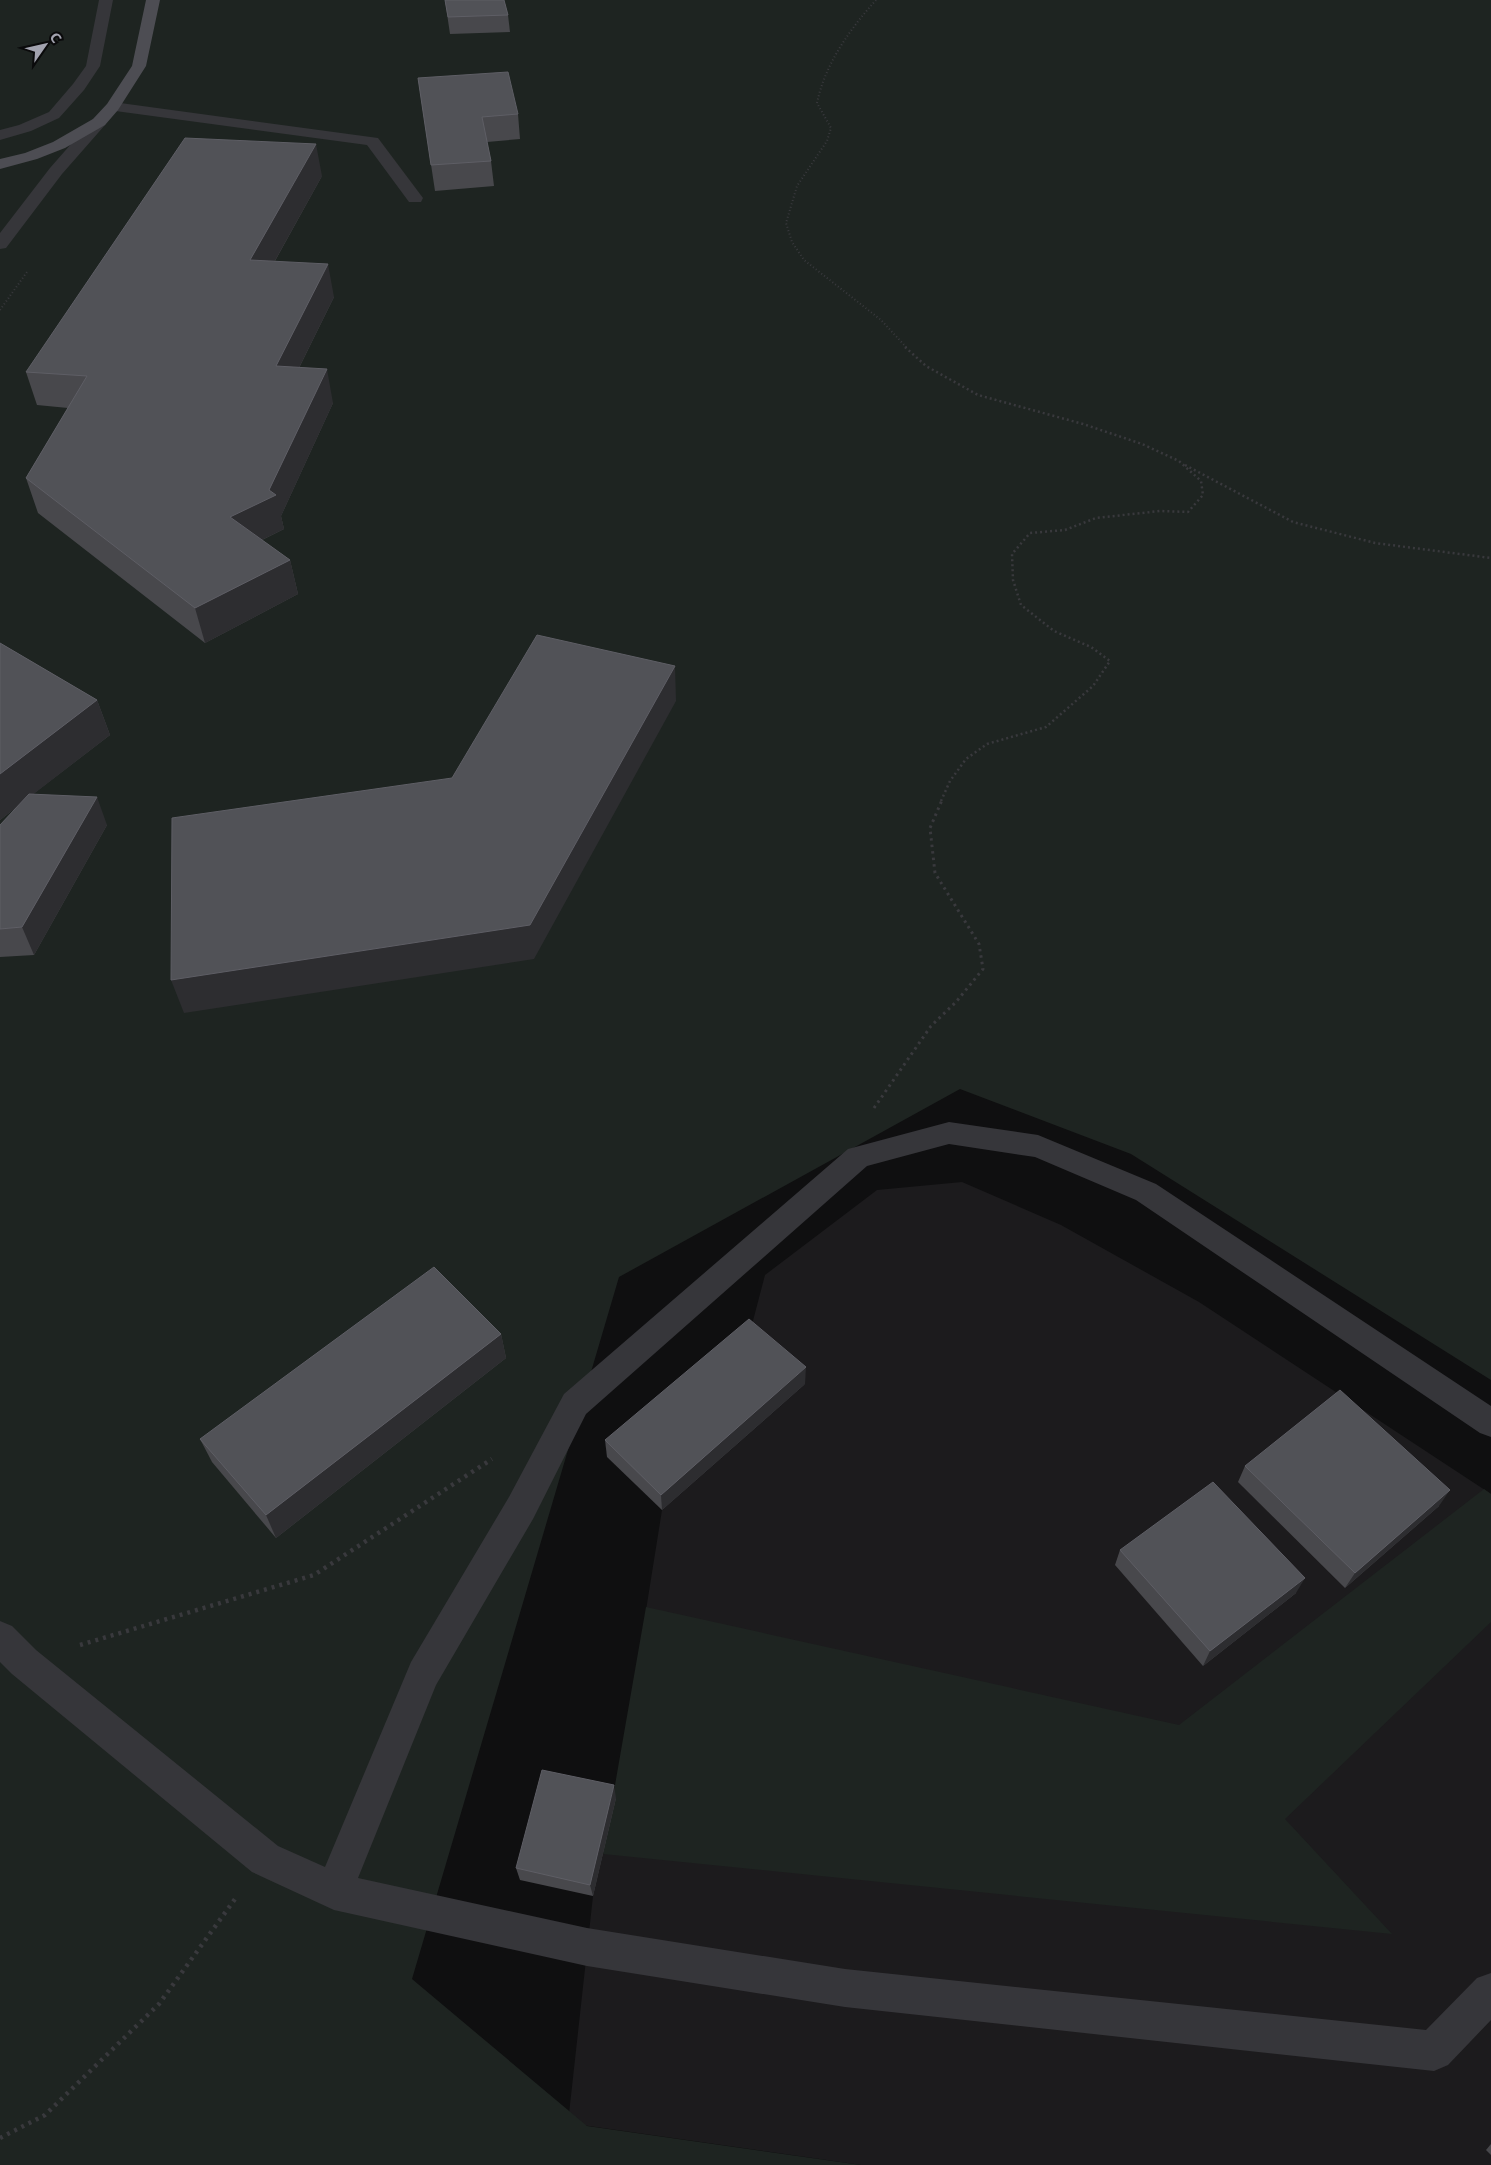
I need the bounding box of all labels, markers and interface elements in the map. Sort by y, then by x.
north arrow [20,20,70,70]
text: С [46,28,67,47]

